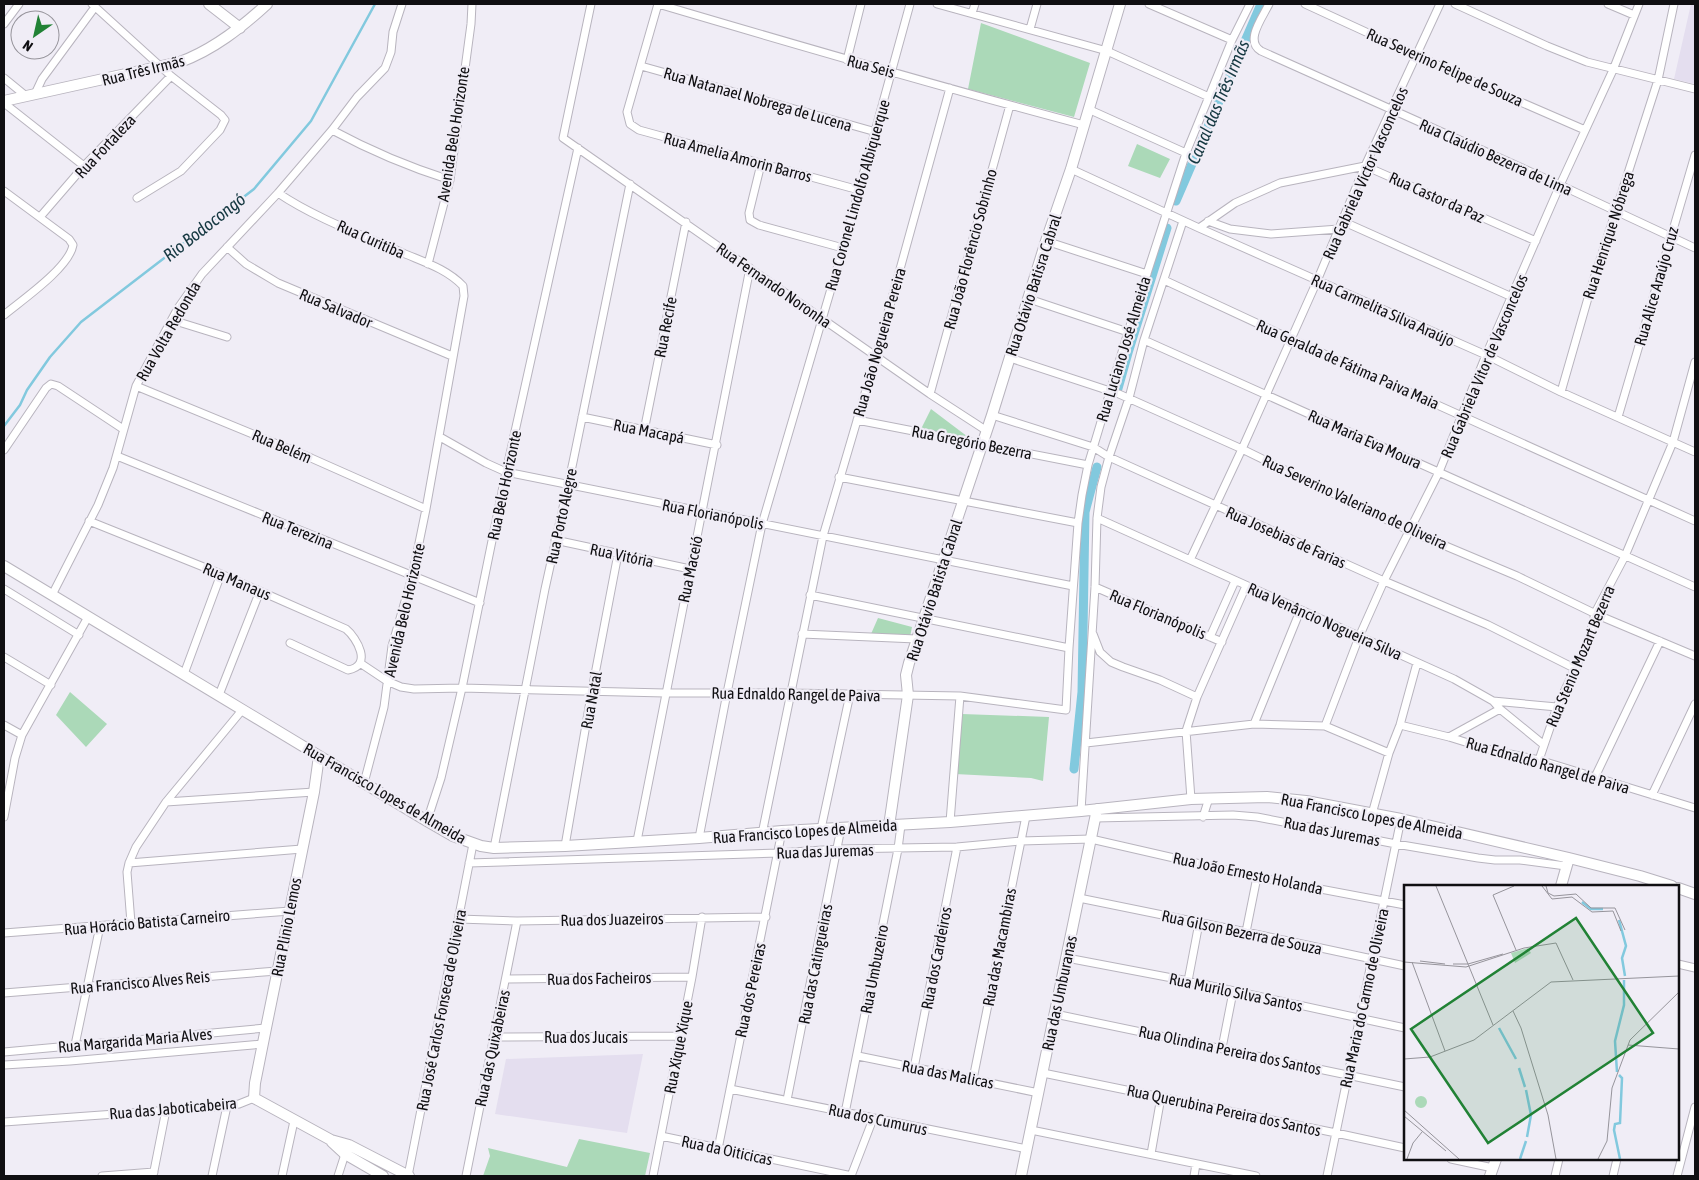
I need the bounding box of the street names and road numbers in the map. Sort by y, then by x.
street label: Rua Severino Felipe de Souza [1364,24,1526,111]
street label: Rua Três Irmãs [100,51,187,89]
street label: Rua Seis [845,51,897,81]
street label: Rua Natanael Nobrega de Lucena [661,63,854,136]
street label: Avenida Belo Horizonte [433,65,473,203]
street label: Rua Gabriela Victor Vasconcelos [1319,84,1411,262]
street label: Rua Coronel Lindolfo Albiquerque [821,97,894,293]
street label: Rua Fortaleza [71,111,139,181]
street label: Rua Claúdio Bezerra de Lima [1417,115,1575,199]
street label: Rua Amelia Amorin Barros [662,129,814,186]
street label: Rua João Florêncio Sobrinho [940,167,1000,331]
street label: Rua Castor da Paz [1387,168,1488,226]
street label: Rua Henrique Nóbrega [1579,169,1638,302]
street label: Rua Otávio Batisra Cabral [1002,211,1065,358]
street label: Rua Curitiba [334,216,408,262]
street label: Rua Alice Araújo Cruz [1630,224,1683,348]
street label: Rua Fernando Noronha [713,239,835,331]
street label: Rua João Nogueira Pereira [849,265,910,419]
street label: Rua Carmelita Silva Araújo [1308,270,1457,351]
street label: Rua Gabriela Vitor de Vasconcelos [1437,271,1531,461]
street label: Rua Luciano José Almeida [1092,274,1154,424]
street label: Rua Volta Redonda [132,278,204,384]
street label: Rua Salvador [297,285,375,331]
street label: Rua Recife [650,295,680,359]
street label: Rua Geralda de Fátima Paiva Maia [1254,315,1442,413]
street label: Rua Maria Eva Moura [1305,406,1425,472]
street label: Rua Macapá [612,415,686,448]
street label: Rua Gregório Bezerra [910,421,1034,463]
street label: Rua Belém [249,425,315,467]
street label: Rua Belo Horizonte [484,428,524,542]
street label: Rua Severino Valeriano de Oliveira [1260,451,1450,553]
street label: Rua Porto Alegre [542,467,581,566]
street label: Rua Florianópolis [660,495,766,534]
street label: Rua Josebias de Farias [1223,502,1349,572]
street label: Rua Terezina [260,508,336,552]
street label: Rua Otávio Batista Cabral [903,516,966,663]
street label: Rua Maceió [674,534,706,604]
street label: Rua Vitória [588,539,656,571]
street label: Avenida Belo Horizonte [380,541,428,679]
street label: Rua Manaus [200,559,274,604]
street label: Rua Venâncio Nogueira Silva [1245,579,1405,664]
street label: Rua Stenio Mozart Bezerra [1542,583,1618,729]
street label: Rua Florianópolis [1107,586,1209,644]
street label: Rua Natal [577,669,605,730]
street label: Rua Ednaldo Rangel de Paiva [711,684,881,705]
street label: Rua Ednaldo Rangel de Paiva [1464,733,1632,798]
street label: Rua Francisco Lopes de Almeida [300,739,470,848]
street label: Rua Francisco Lopes de Almeida [1279,790,1465,843]
street label: Rua das Juremas [1282,813,1382,849]
street label: Rua Francisco Lopes de Almeida [712,816,898,847]
street label: Rua das Juremas [776,840,874,862]
street label: Rua João Ernesto Holanda [1171,848,1325,898]
street label: Rua Plinio Lemos [268,876,304,978]
street label: Rua das Macambiras [979,886,1019,1008]
street label: Rua das Catingueiras [795,902,837,1026]
street label: Rua dos Cardeiros [917,905,955,1011]
street label: Rua Horácio Batista Carneiro [63,906,231,938]
street label: Rua Gilson Bezerra de Souza [1160,906,1324,958]
street label: Rua Maria do Carmo de Oliveira [1336,907,1392,1089]
street label: Rua José Carlos Fonseca de Oliveira [413,908,469,1112]
street label: Rua dos Juazeiros [560,909,664,929]
street label: Rua Umbuzeiro [857,923,891,1015]
street label: Rua das Umburanas [1038,933,1080,1052]
street label: Rua dos Pereiras [731,941,769,1039]
street label: Rua Francisco Alves Reis [69,967,211,997]
street label: Rua dos Facheiros [547,968,652,988]
street label: Rua Murilo Silva Santos [1168,969,1305,1015]
street label: Rua das Quixabeiras [471,988,513,1108]
street label: Rua Xique Xique [660,999,697,1095]
street label: Rua Olindina Pereira dos Santos [1137,1022,1323,1078]
street label: Rua Margarida Maria Alves [57,1024,213,1057]
street label: Rua dos Jucais [544,1028,628,1046]
street label: Rua das Malicas [900,1056,996,1092]
street label: Rua Querubina Pereira dos Santos [1125,1081,1323,1139]
street label: Rua das Jaboticabeira [109,1093,237,1123]
street label: Rua dos Cumurus [827,1100,929,1138]
street label: Rua da Oiticicas [680,1132,774,1168]

